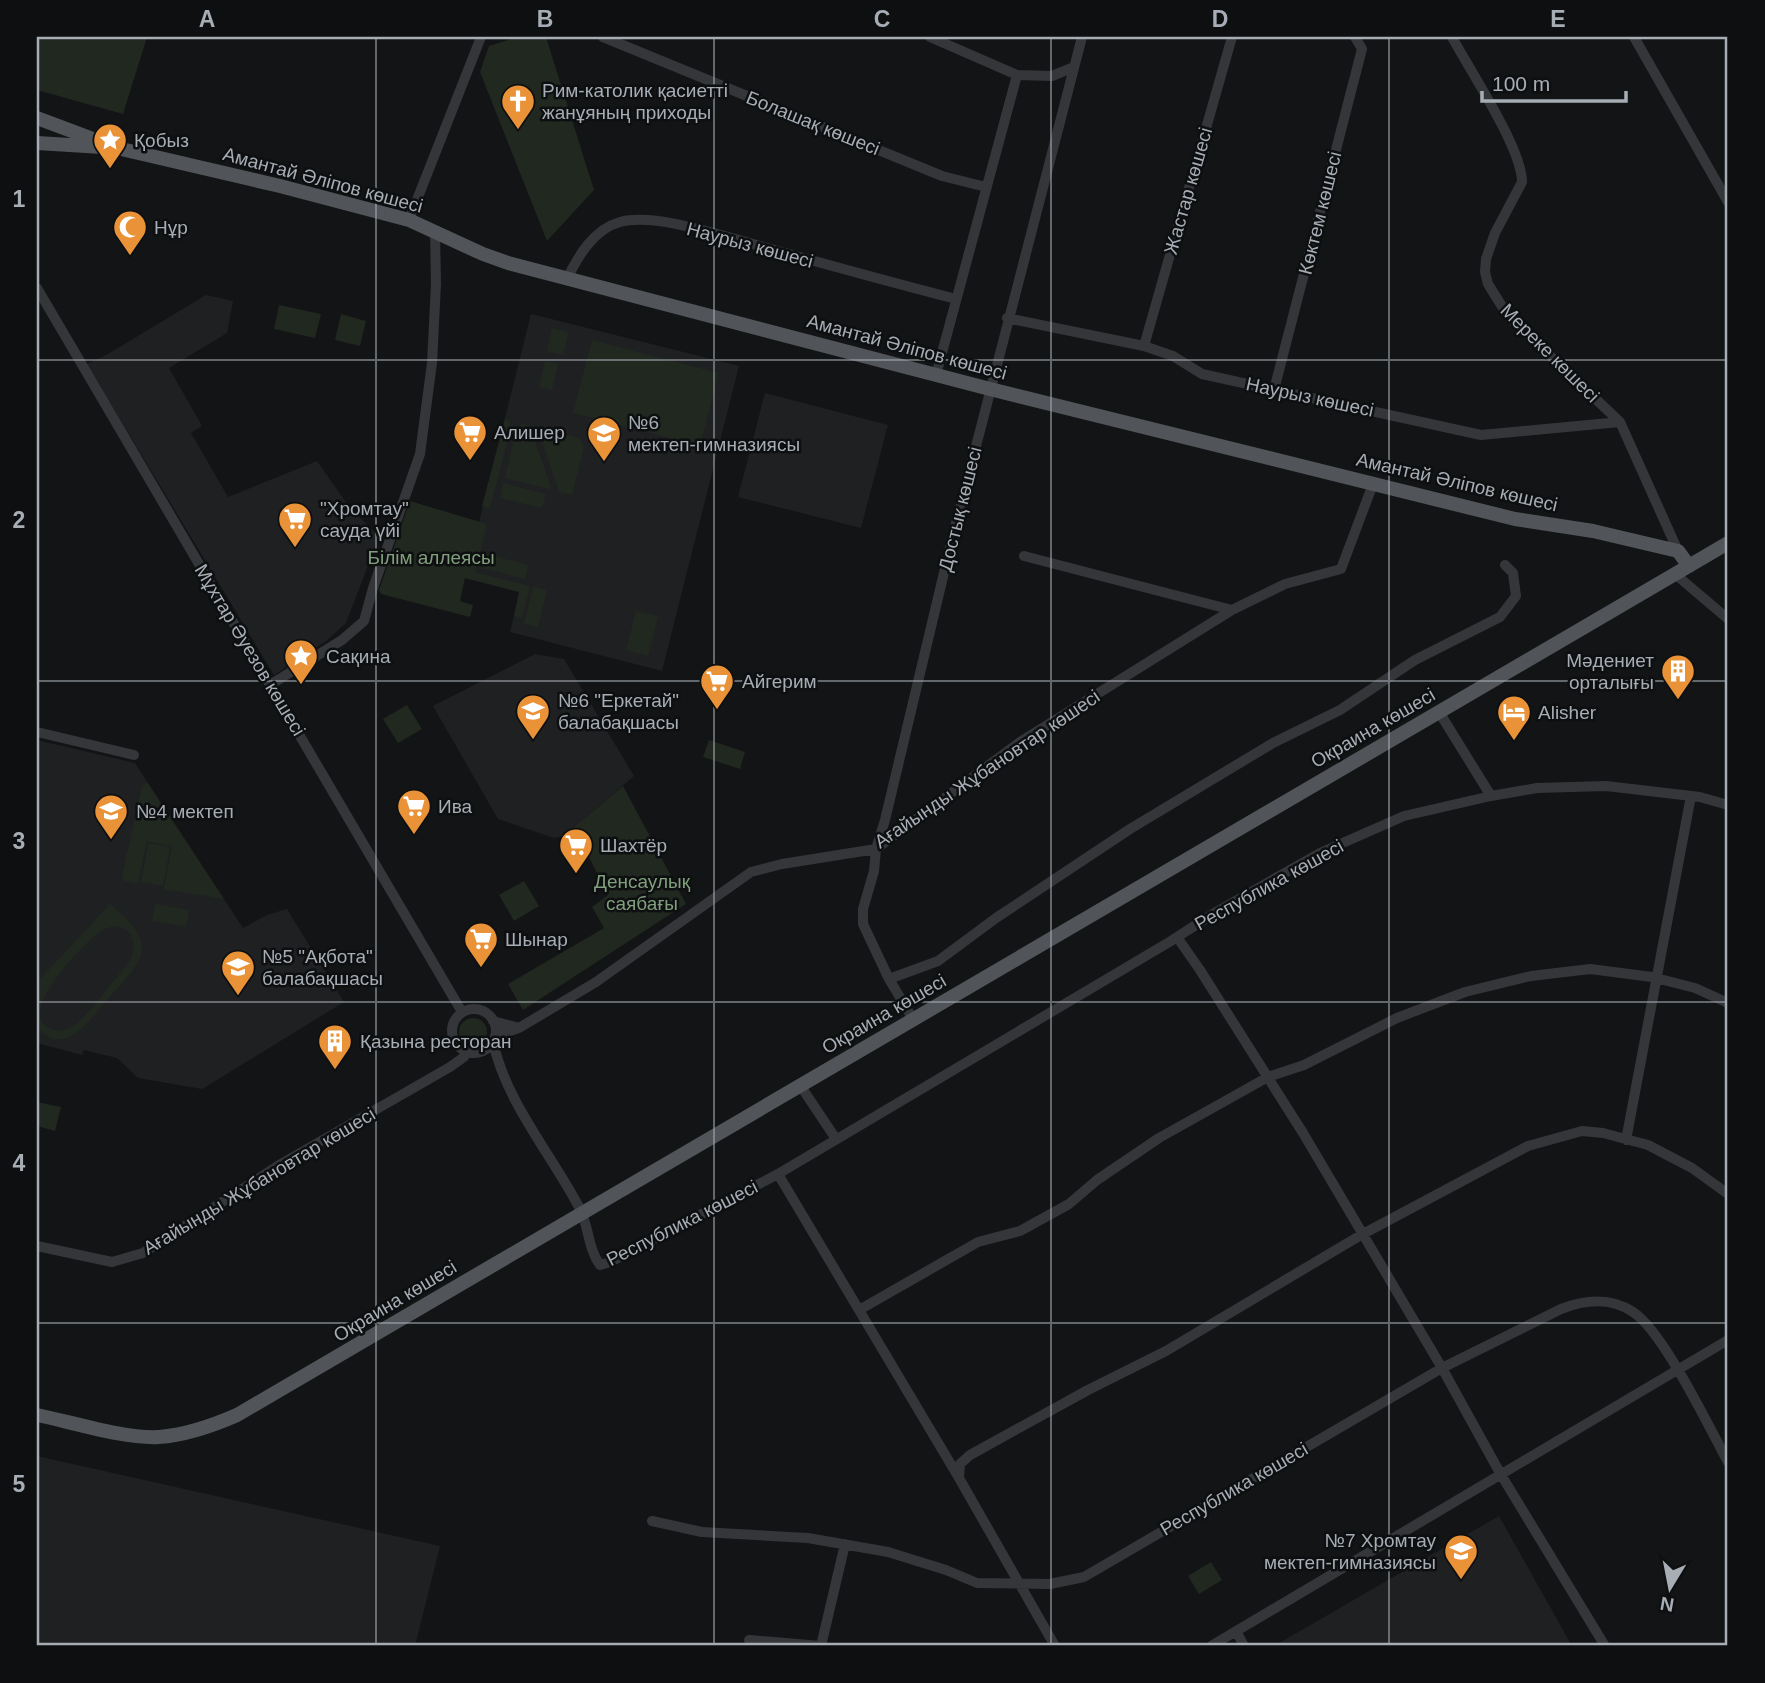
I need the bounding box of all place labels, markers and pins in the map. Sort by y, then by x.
place label: Рим-католик қасиетті жанұяның приходы [542,80,728,123]
church icon: Рим-католик қасиетті жанұяның приходы [499,82,537,131]
place icon: Қобыз [91,121,129,170]
place label: Қобыз [134,130,189,151]
mosque icon: Нұр [111,208,149,257]
place label: Нұр [154,217,188,238]
place label: №6 мектеп-гимназиясы [628,412,800,455]
supermarket icon: Алишер [451,413,489,462]
school or university icon: №6 мектеп-гимназиясы [585,414,623,463]
place label: Алишер [494,422,565,443]
place label: "Хромтау" сауда үйі [320,498,409,541]
supermarket icon: "Хромтау" сауда үйі [276,500,314,549]
place icon: Сақина [282,637,320,686]
place label: Сақина [326,646,391,667]
place label: Мәдениет орталығы [1566,650,1654,693]
building icon: Мәдениет орталығы [1659,652,1697,701]
supermarket icon: Айгерим [698,662,736,711]
place label: Айгерим [742,671,817,692]
place label: №6 "Еркетай" балабақшасы [558,690,679,733]
school or university icon: №6 "Еркетай" балабақшасы [514,692,552,741]
hotel icon: Alisher [1495,693,1533,742]
place label: Alisher [1538,702,1597,723]
supermarket icon: Ива [395,787,433,836]
school or university icon: №4 мектеп [92,792,130,841]
place label: Ива [438,796,473,817]
place label: №4 мектеп [136,801,234,822]
supermarket icon: Шахтёр [557,826,595,875]
place label: Шахтёр [600,835,667,856]
supermarket icon: Шынар [462,920,500,969]
place label: Шынар [505,929,568,950]
place label: №5 "Ақбота" балабақшасы [262,946,383,989]
school or university icon: №5 "Ақбота" балабақшасы [219,948,257,997]
building icon: Қазына ресторан [316,1022,354,1071]
place label: Қазына ресторан [360,1031,511,1052]
place label: №7 Хромтау мектеп-гимназиясы [1264,1530,1436,1573]
school or university icon: №7 Хромтау мектеп-гимназиясы [1442,1532,1480,1581]

